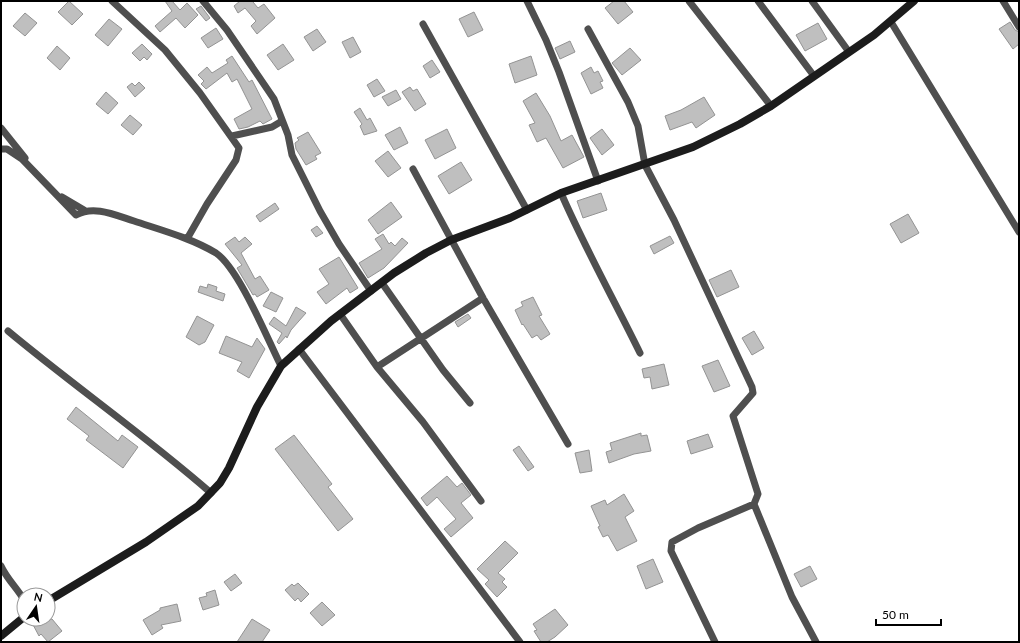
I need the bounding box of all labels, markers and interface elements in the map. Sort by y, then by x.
north arrow [16,587,56,627]
text: N [33,589,44,604]
scale bar [876,601,941,627]
text: 50 m [882,607,909,622]

